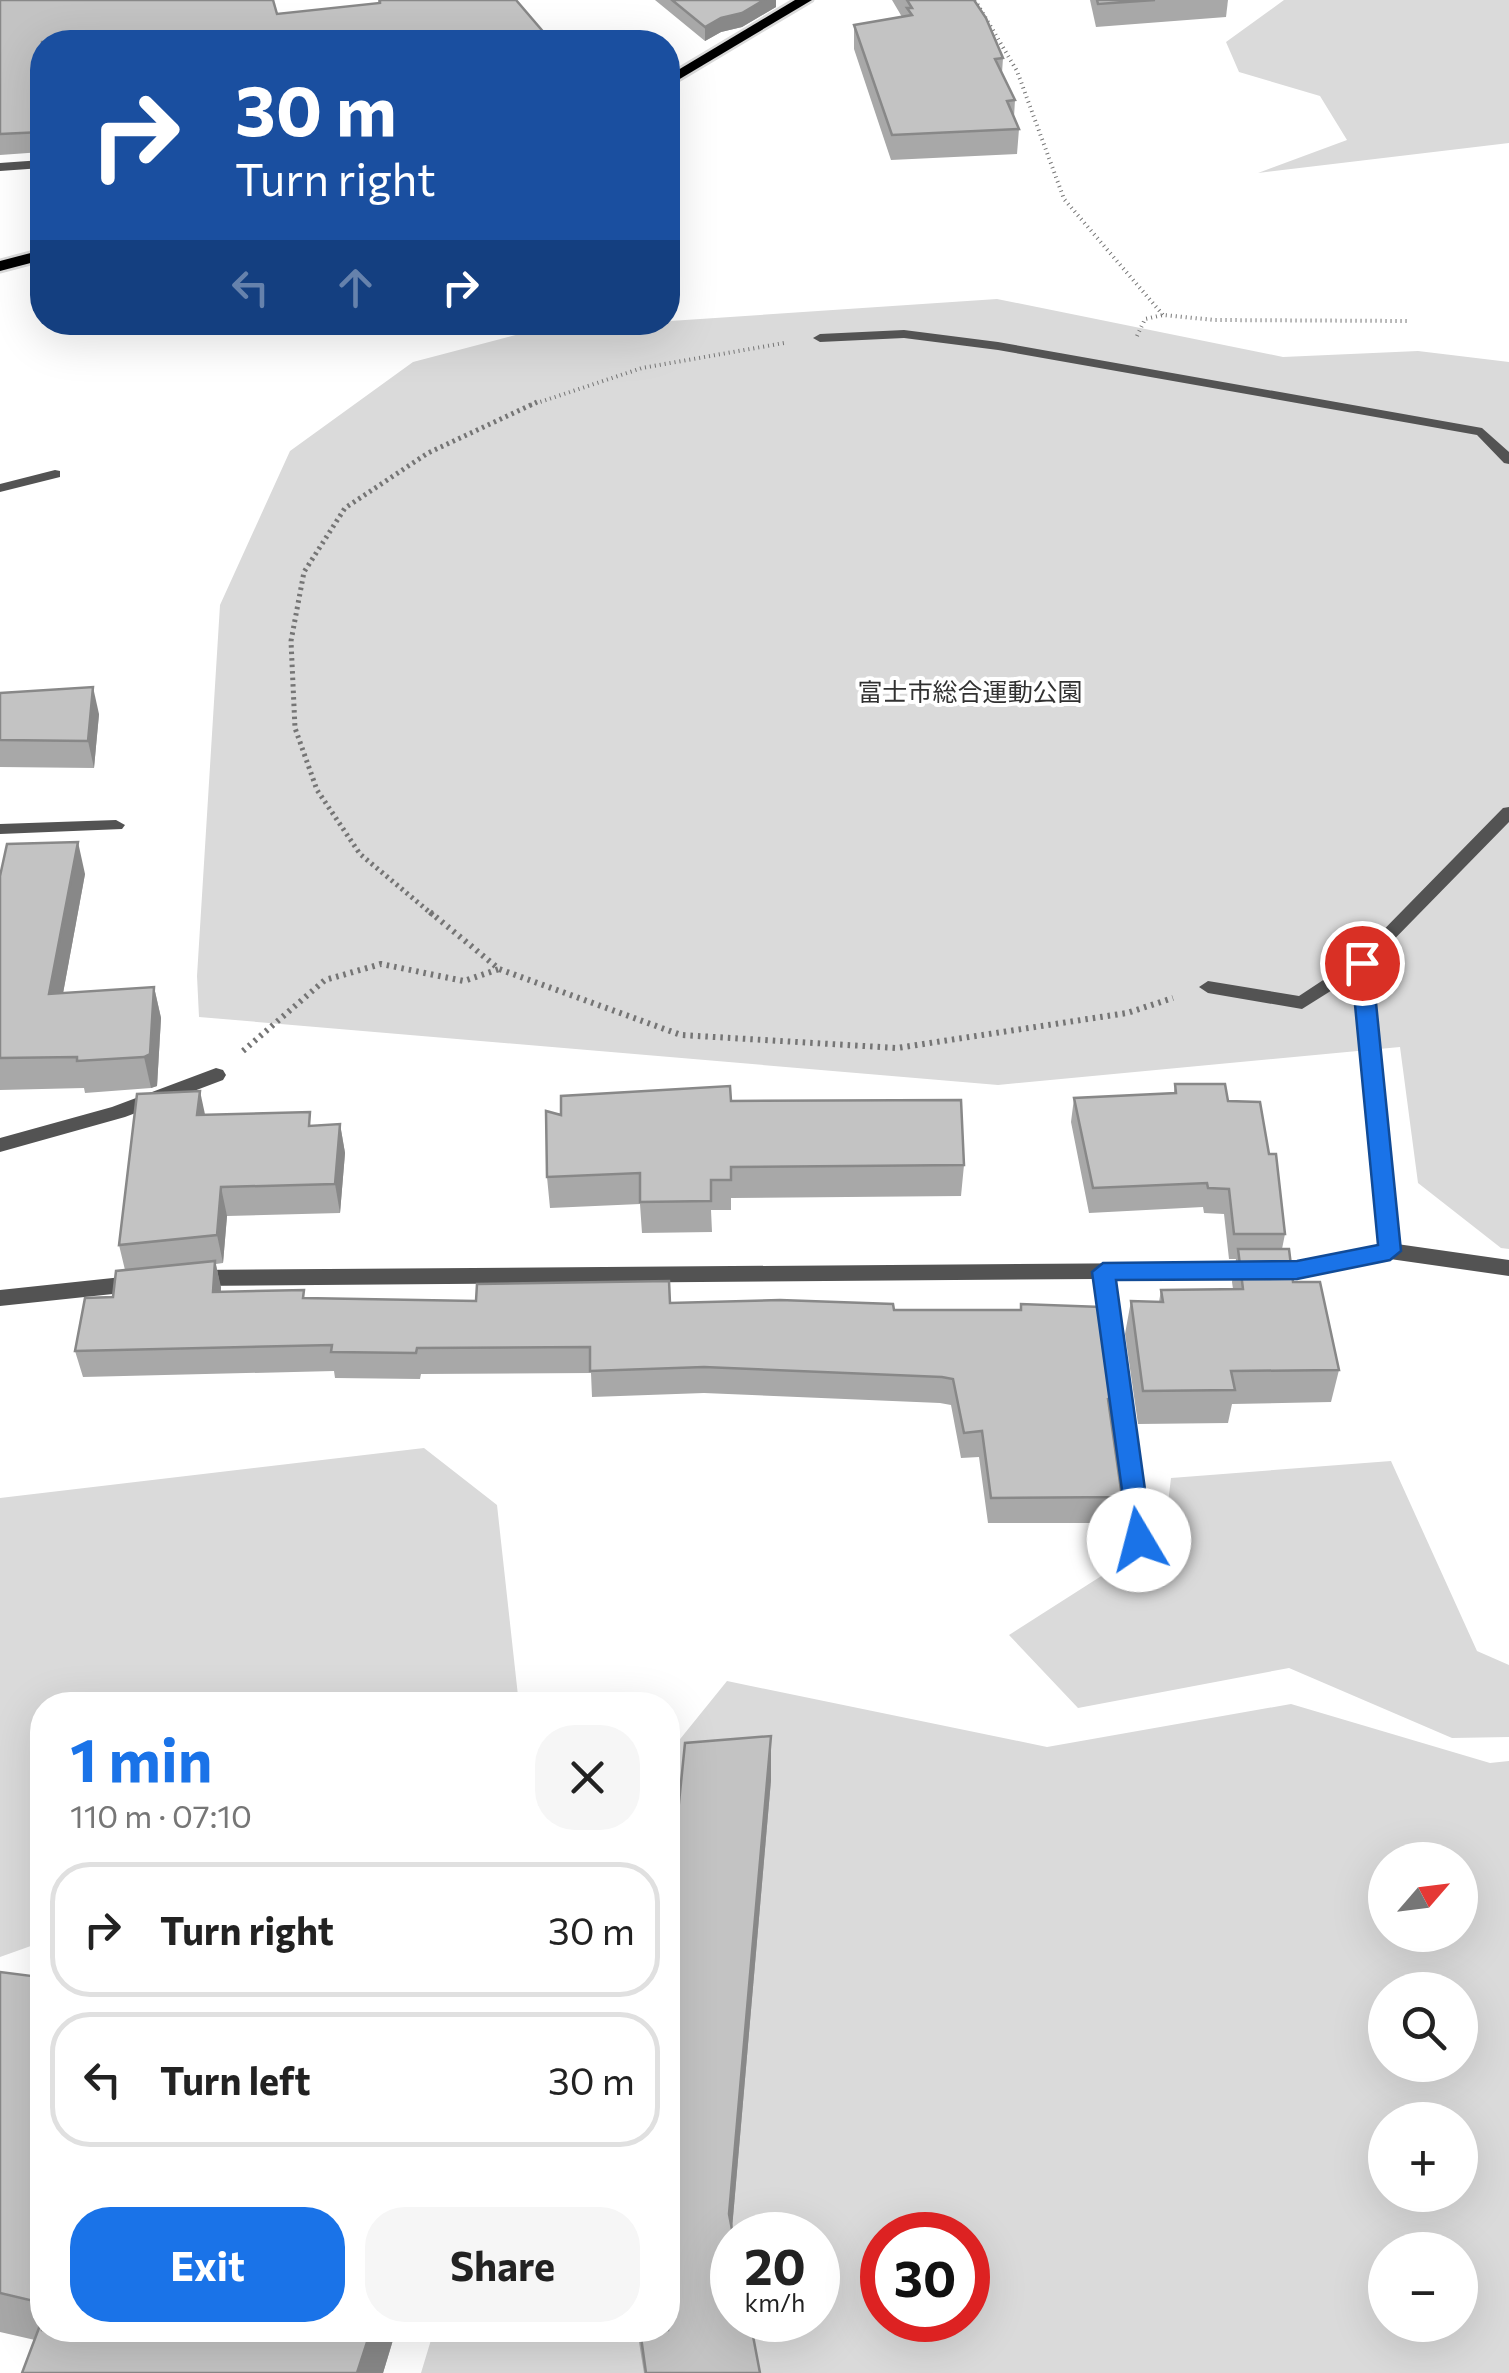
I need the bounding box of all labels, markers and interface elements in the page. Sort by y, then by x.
text: 30 m [235,65,397,150]
icon: right [70,70,200,200]
text: Turn right [235,150,436,205]
icon: left [223,260,278,315]
icon: ahead [328,260,383,315]
icon: right [433,260,488,315]
park label: 富士市総合運動公園 [857,676,1083,706]
pin [1320,921,1405,1006]
icon: arrive [1335,936,1390,991]
position arrow [1087,1488,1191,1592]
text: 1 min [70,1721,212,1794]
button: close [535,1725,640,1830]
text: 110 m · 07:10 [70,1795,252,1835]
north arrow [1368,1842,1478,1952]
map controls [1368,1842,1478,2342]
icon: right [75,1902,130,1957]
text: Turn right [160,1906,334,1953]
text: 30 m [548,1906,635,1953]
button: search [1368,1972,1478,2082]
icon: left [75,2052,130,2107]
text: Turn left [160,2056,311,2103]
text: 30 m [548,2056,635,2103]
button: + [1368,2102,1478,2212]
button: Exit [70,2207,345,2322]
button: Share [365,2207,640,2322]
speed limit sign: 30 [860,2212,990,2342]
button: − [1368,2232,1478,2342]
text: 20 [744,2234,806,2295]
text: km/h [745,2287,805,2317]

